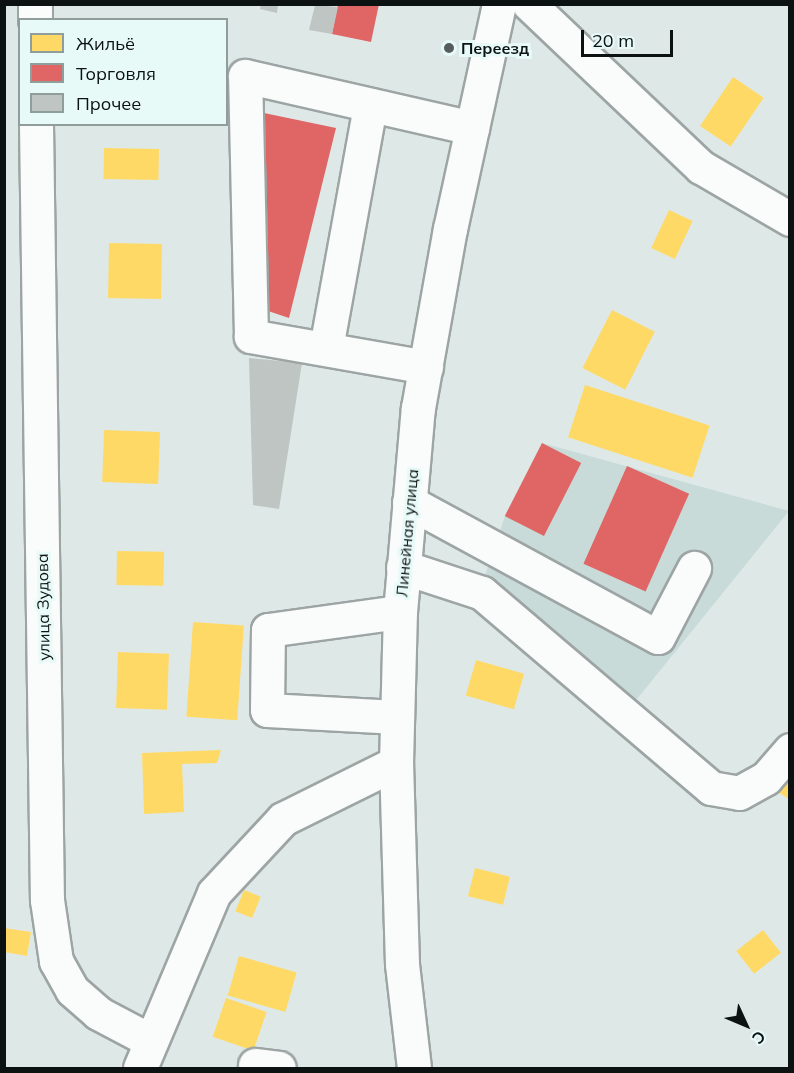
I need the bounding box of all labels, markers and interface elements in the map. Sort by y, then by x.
legend [18,18,228,126]
scale bar [584,18,676,56]
text: 20 m [592,29,634,52]
text: Жильё [76,32,135,55]
place label: Переезд [461,38,529,58]
marker: Переезд [442,41,456,55]
text: Торговля [76,62,156,85]
text: Прочее [76,92,141,115]
street label: Линейная улица [392,468,422,598]
street label: улица Зудова [32,553,54,661]
north arrow [716,995,776,1055]
text: С [748,1027,770,1048]

